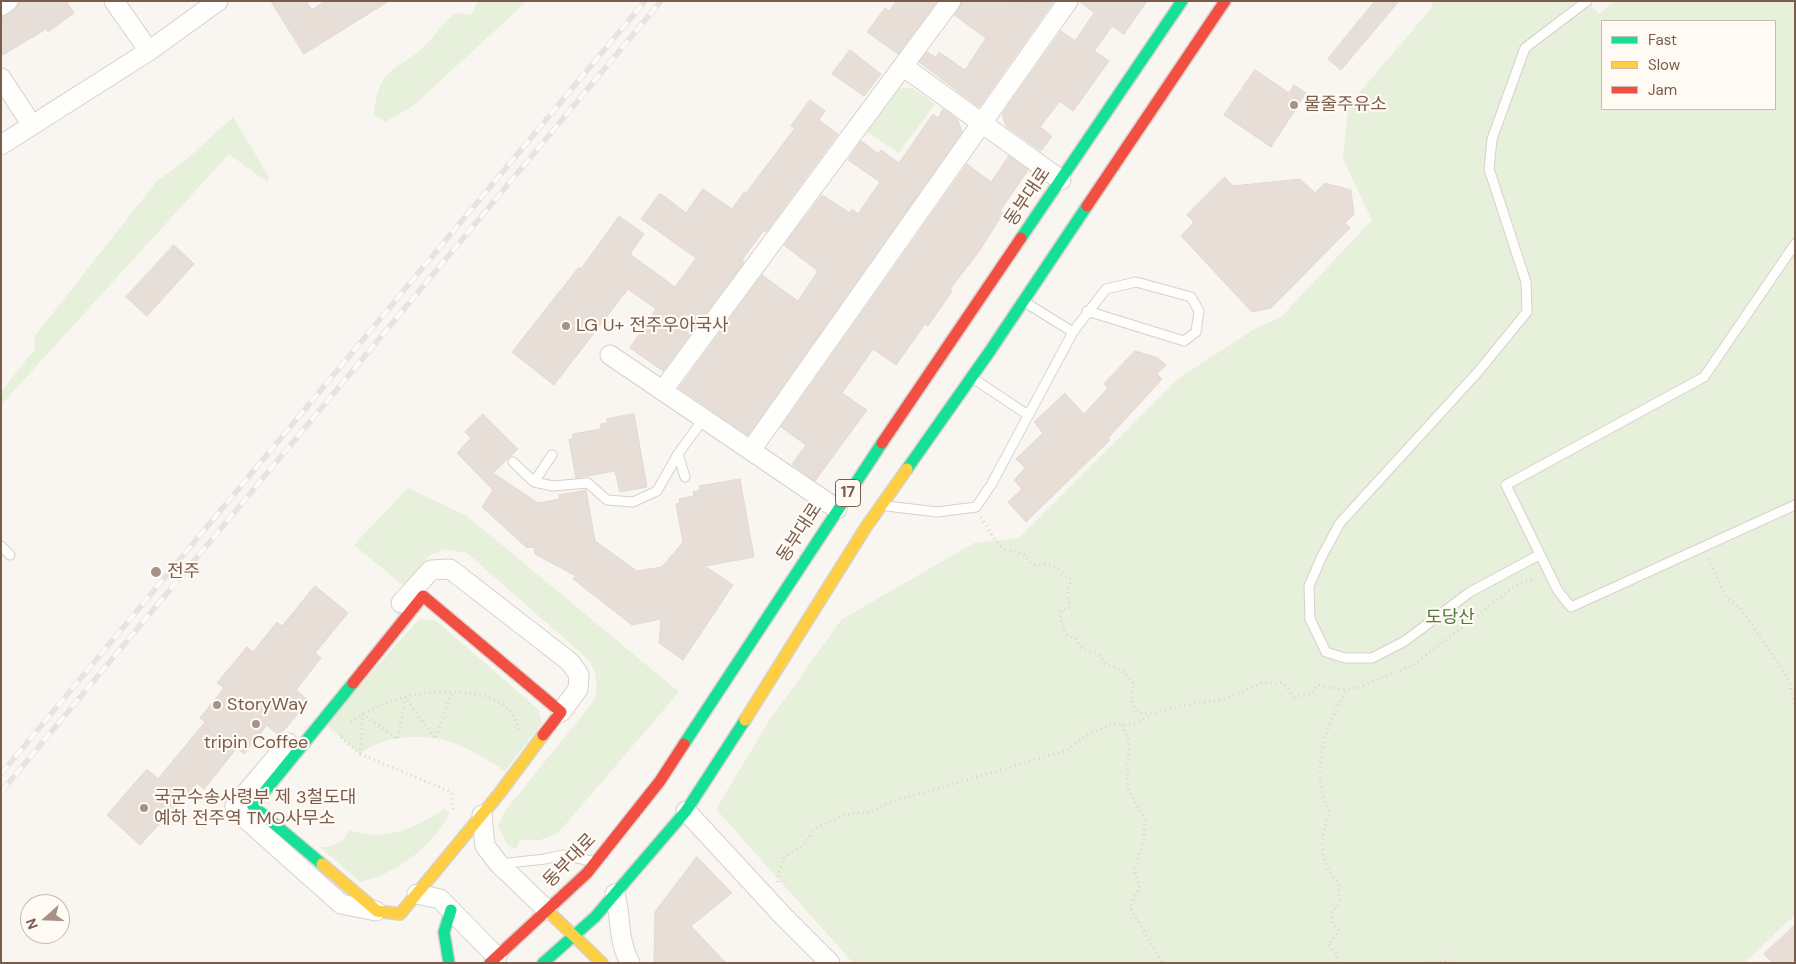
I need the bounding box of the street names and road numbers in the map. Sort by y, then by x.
street label: 동부대로 [1001,164,1055,230]
road number: 17 [836,479,860,506]
street label: 동부대로 [773,499,827,567]
street label: 동부대로 [539,830,601,892]

